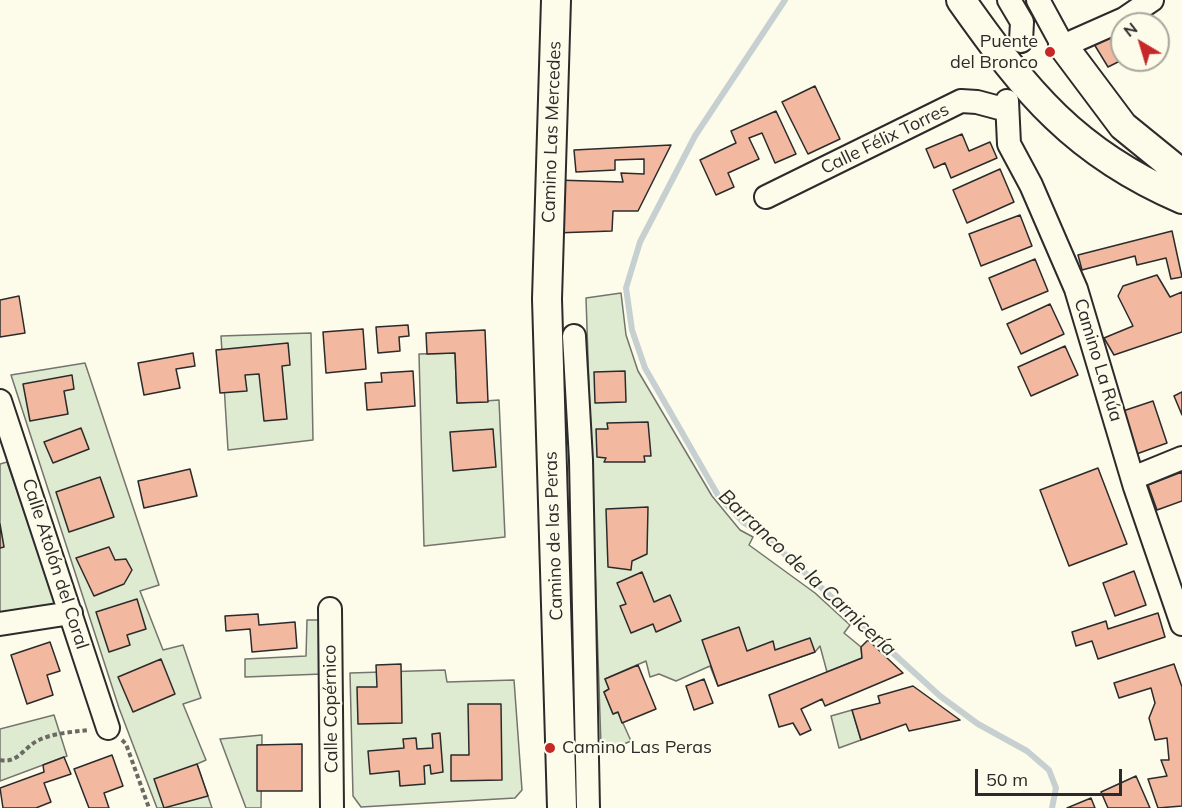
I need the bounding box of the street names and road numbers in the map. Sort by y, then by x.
street label: Camino Las Mercedes [538,40,566,224]
street label: Calle Félix Torres [817,99,953,179]
street label: Camino La Rúa [1069,296,1127,424]
street label: Camino de las Peras [540,451,568,621]
street label: Calle Atolón del Coral [17,476,93,652]
street label: Calle Copérnico [319,644,343,774]

